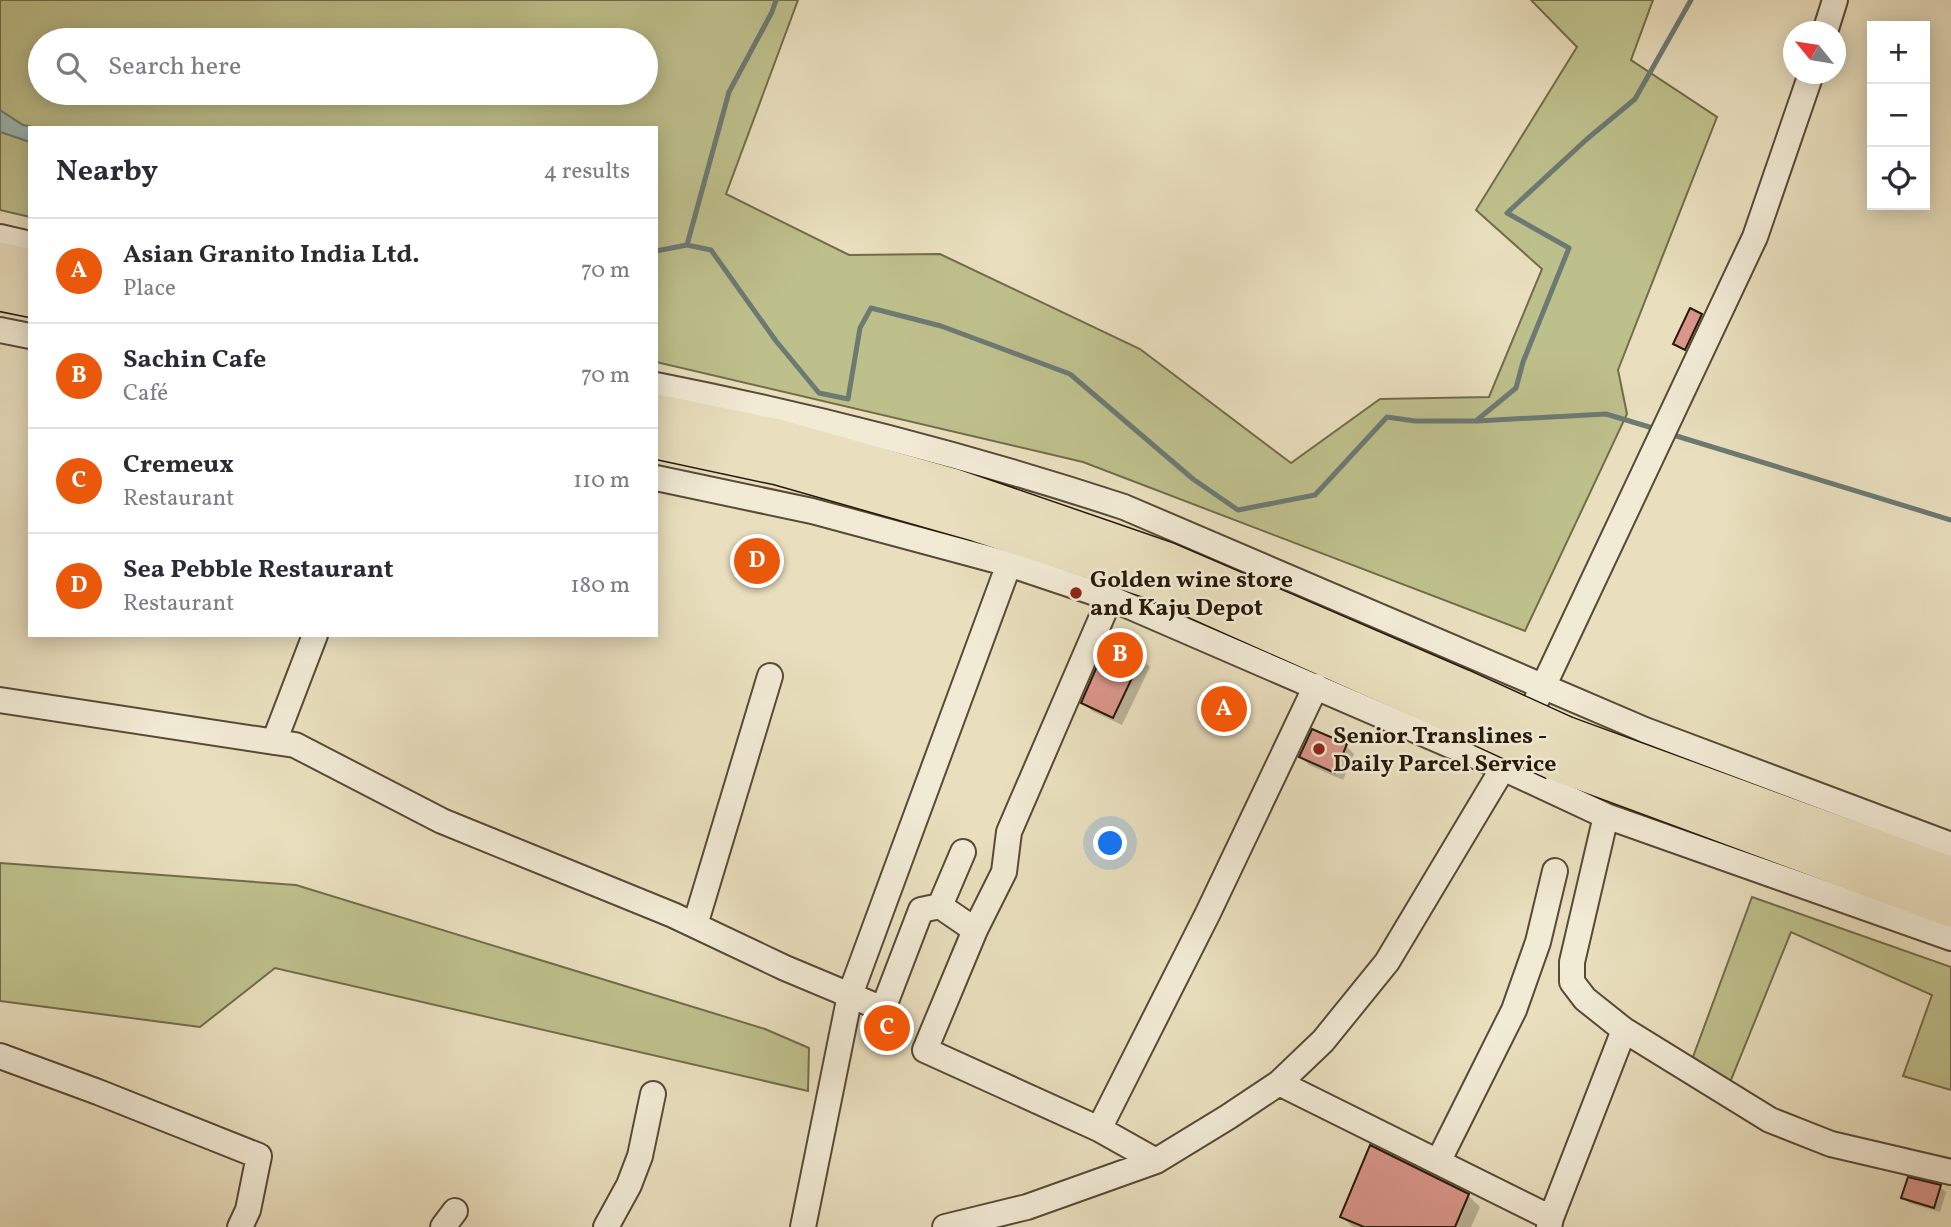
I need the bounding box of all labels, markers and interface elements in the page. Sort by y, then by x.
north arrow [1783,21,1846,84]
map controls [1867,21,1930,210]
button: + [1867,21,1930,84]
search box [28,28,658,105]
icon: search [52,48,90,86]
text: Search here [108,49,241,85]
button: − [1867,84,1930,147]
button: locate [1867,147,1930,210]
text: Nearby [56,151,158,193]
text: 4 results [544,156,630,188]
text: Asian Granito India Ltd. [123,237,420,273]
text: A [71,255,87,287]
text: 70 m [581,255,630,287]
text: Place [123,273,176,305]
text: Sachin Cafe [123,342,266,378]
text: B [71,360,87,392]
text: 70 m [581,360,630,392]
text: Café [123,378,168,410]
text: Cremeux [123,447,234,483]
text: C [72,465,86,497]
text: 110 m [573,465,630,497]
text: Restaurant [123,483,234,515]
pin: D [734,535,780,587]
text: Sea Pebble Restaurant [123,552,394,588]
place label: Golden wine store and Kaju Depot [1090,564,1293,626]
text: D [71,570,87,602]
text: 180 m [571,570,630,602]
marker: Golden wine store and Kaju Depot [1068,585,1084,601]
text: Restaurant [123,588,234,620]
pin: B [1097,629,1143,681]
pin: A [1201,683,1247,735]
place label: Senior Translines - Daily Parcel Service [1333,720,1557,782]
marker: Senior Translines - Daily Parcel Service [1311,741,1327,757]
your location [1093,826,1127,860]
pin: C [864,1002,910,1054]

